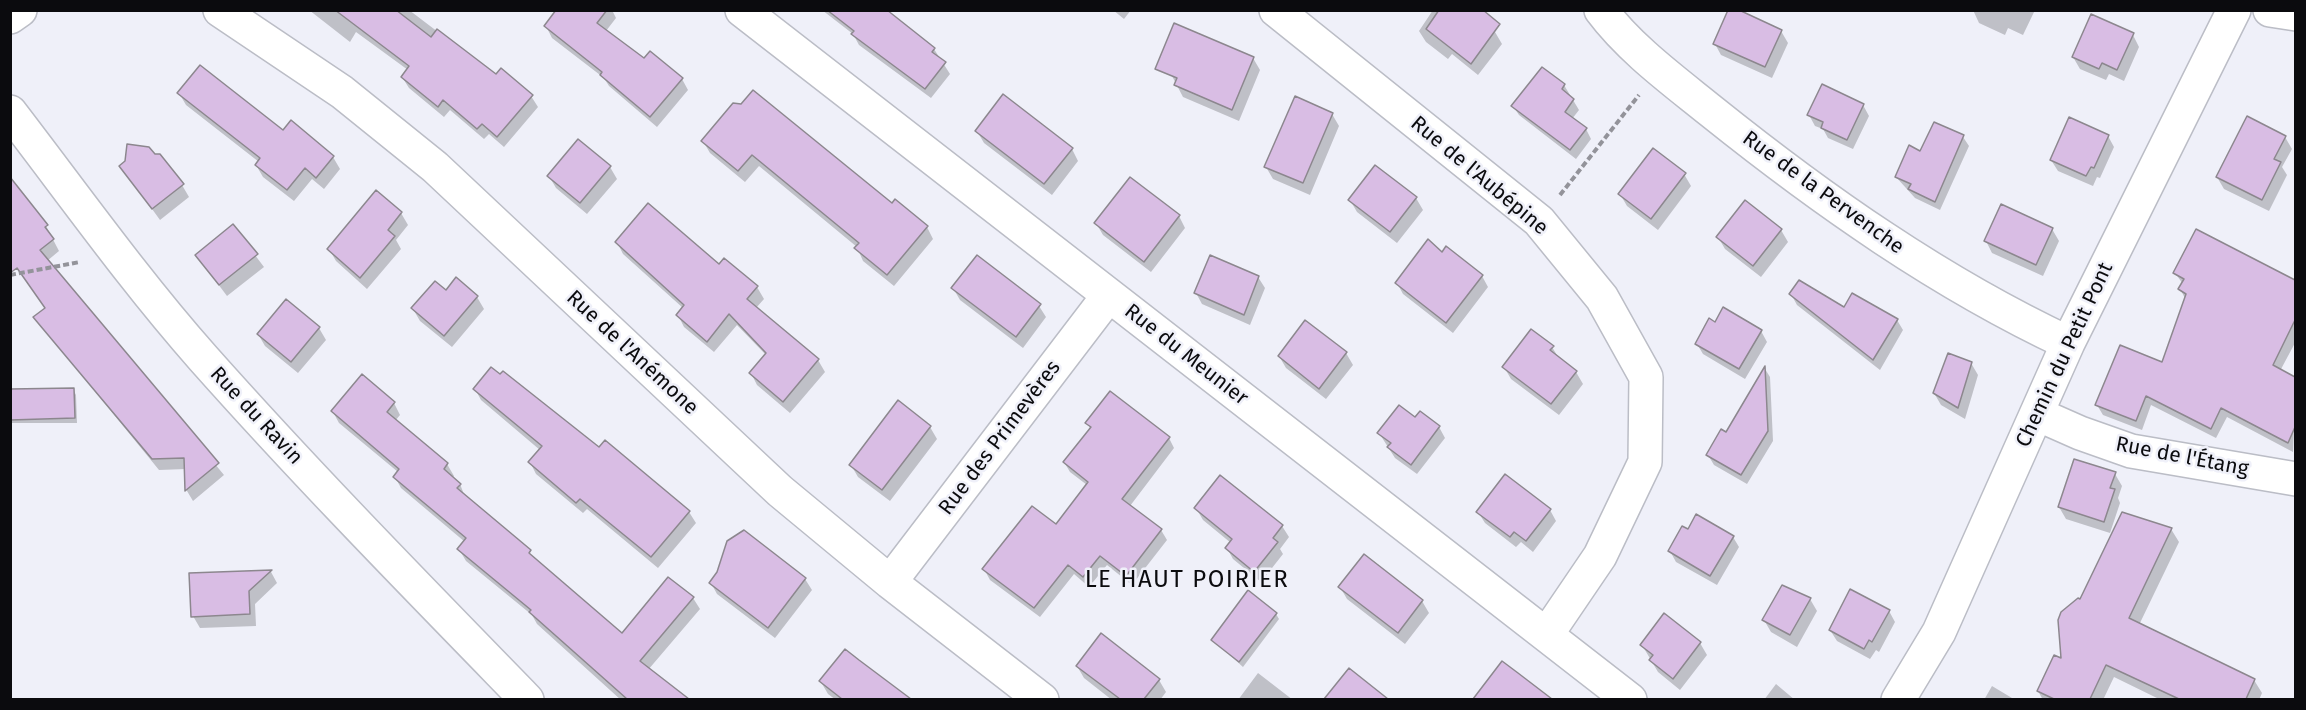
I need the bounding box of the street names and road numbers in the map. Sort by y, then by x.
street label: Rue de l'Aubépine [1405,111,1553,241]
street label: Rue de la Pervenche [1737,126,1909,260]
street label: Chemin du Petit Pont [2011,259,2119,451]
street label: Rue de l'Anémone [561,285,703,421]
street label: Rue du Meunier [1119,299,1253,411]
street label: Rue des Primevères [934,356,1066,520]
street label: Rue du Ravin [204,362,308,470]
street label: Rue de l'Étang [2113,432,2251,482]

